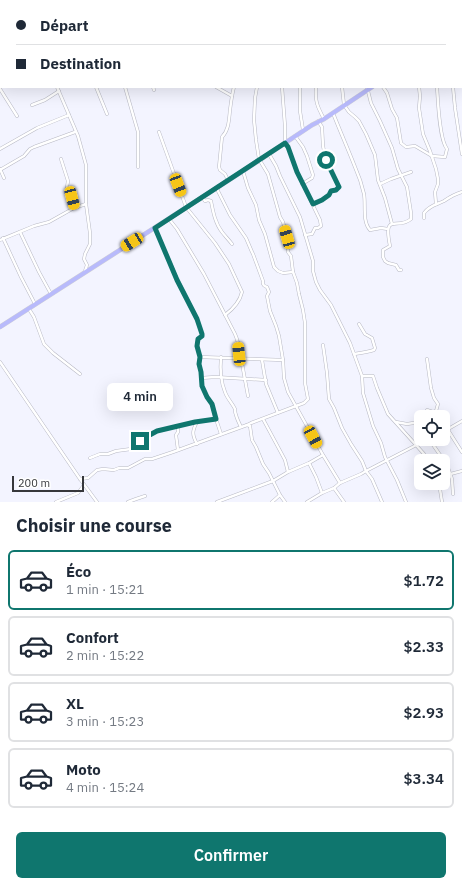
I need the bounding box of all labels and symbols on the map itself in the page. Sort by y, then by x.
route start [317,151,335,169]
car [168,172,188,198]
car [63,185,81,211]
car [278,224,296,250]
car [119,231,145,253]
car [232,341,246,367]
callout: 4 min [107,383,173,411]
car [302,424,324,450]
route end [131,432,149,450]
scale bar [12,474,84,493]

